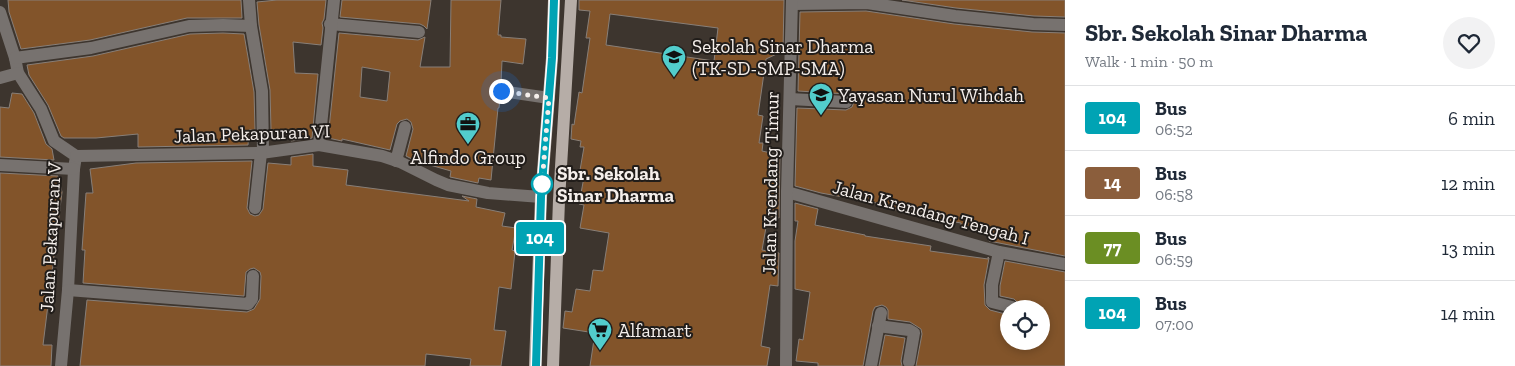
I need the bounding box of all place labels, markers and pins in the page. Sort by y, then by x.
place label: Sekolah Sinar Dharma (TK-SD-SMP-SMA) [692,35,873,80]
school or university icon: Sekolah Sinar Dharma (TK-SD-SMP-SMA) [661,44,687,78]
school or university icon: Yayasan Nurul Wihdah [808,82,834,116]
place label: Yayasan Nurul Wihdah [837,84,1024,107]
office icon: Alfindo Group [455,111,481,145]
place label: Alfindo Group [410,146,526,169]
place label: Sbr. Sekolah Sinar Dharma [557,162,674,207]
marker: Sbr. Sekolah Sinar Dharma [531,173,553,195]
supermarket icon: Alfamart [587,317,613,351]
place label: Alfamart [618,319,691,342]

